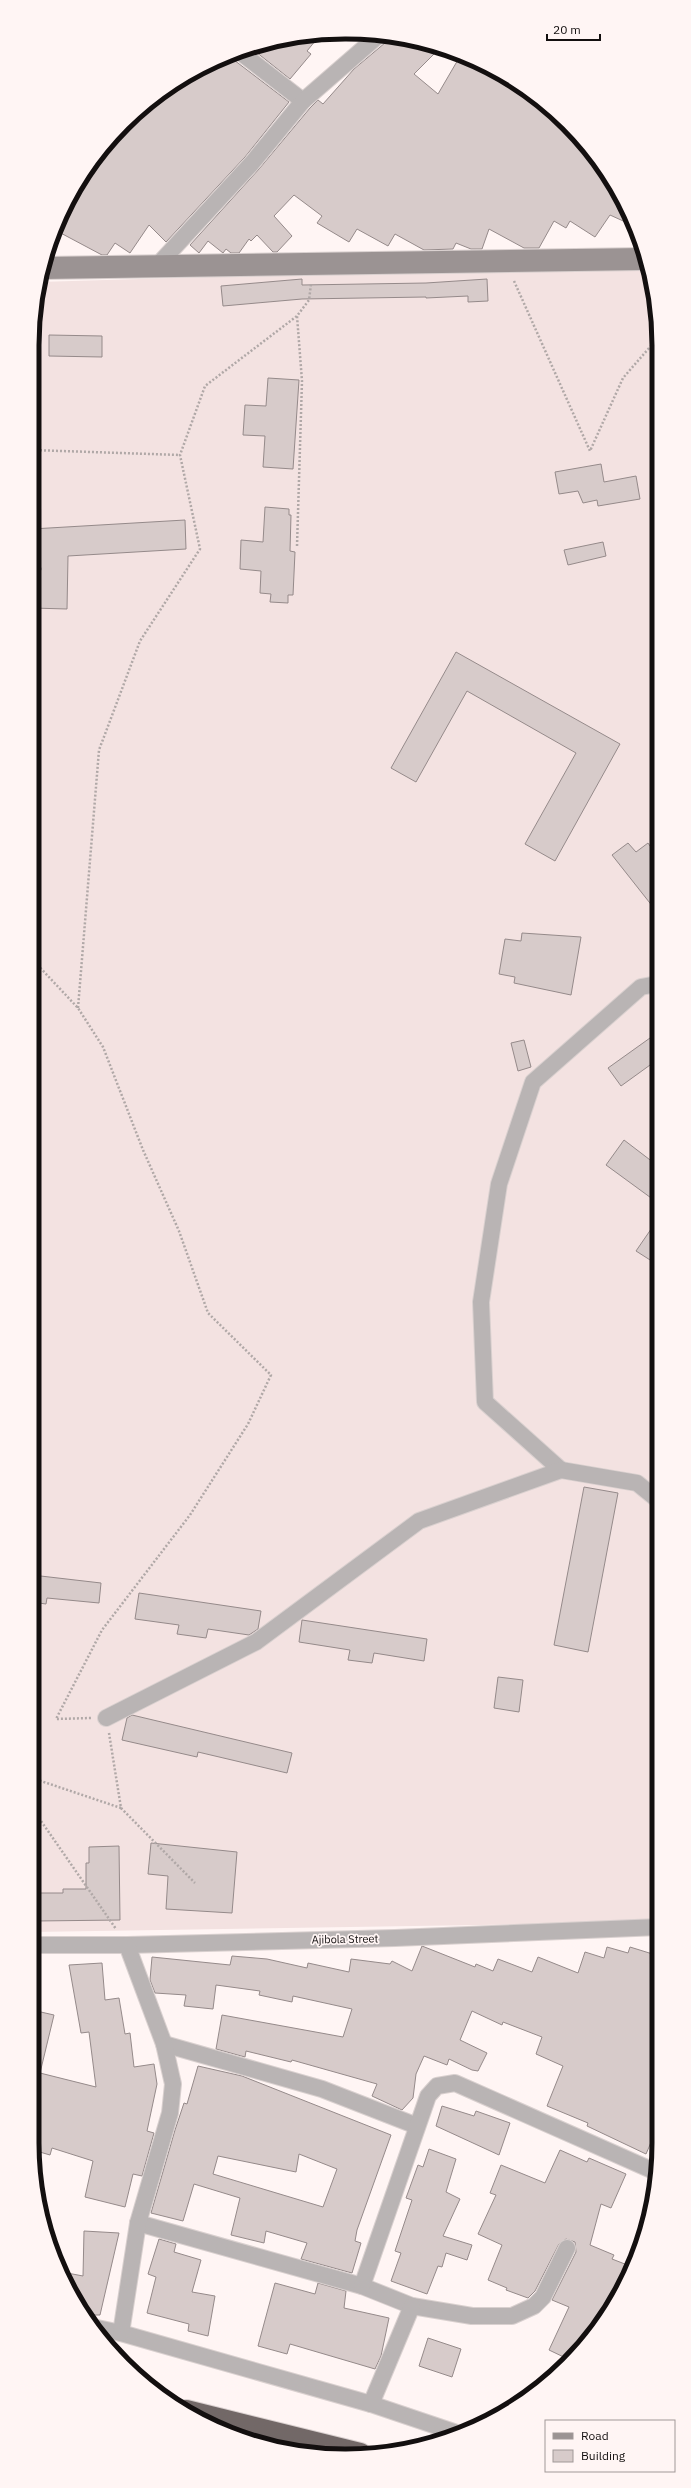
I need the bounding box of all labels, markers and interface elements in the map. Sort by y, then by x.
scale bar [547,16,600,42]
text: 20 m [553,22,581,37]
street label: Ajibola Street [312,1931,379,1947]
legend [545,2420,675,2472]
text: Road [581,2428,609,2443]
text: Building [581,2448,626,2463]

